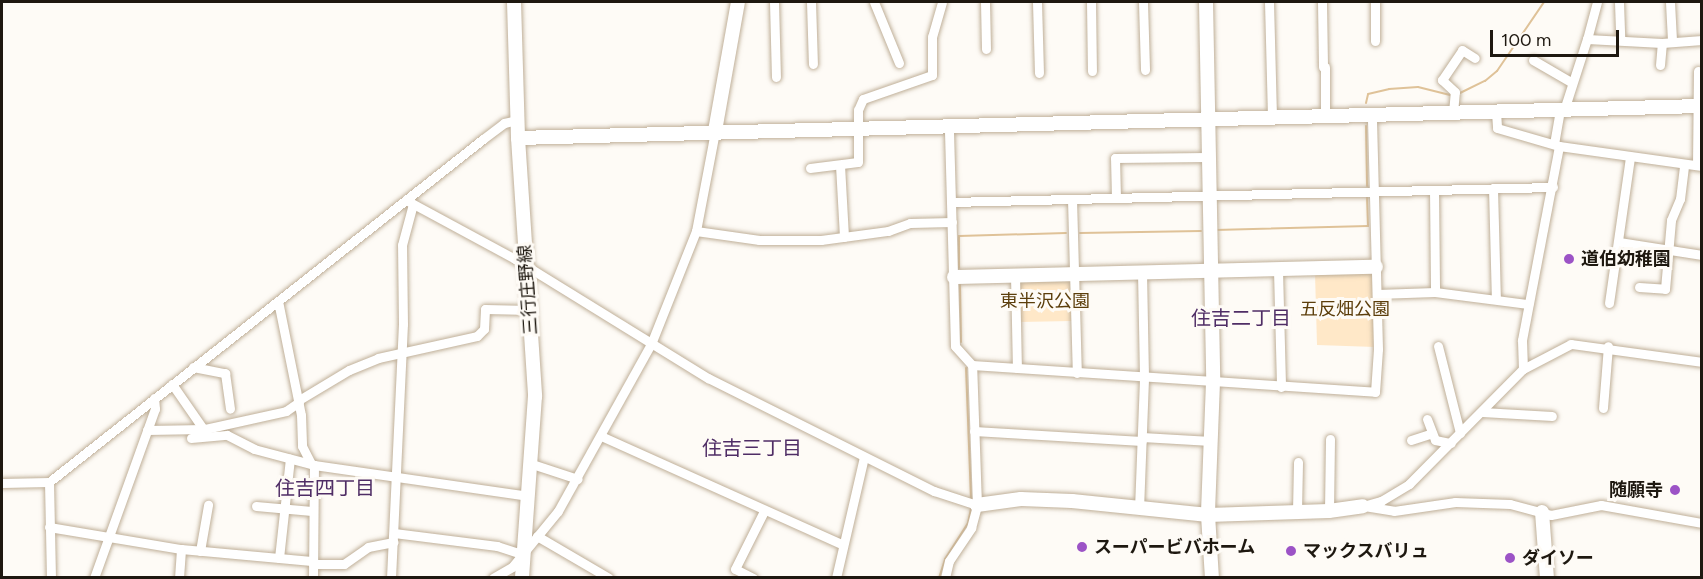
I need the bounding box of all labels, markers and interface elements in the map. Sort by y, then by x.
scale bar [1493,18,1622,56]
text: 100 m [1501,29,1551,51]
street label: 三行庄野線 [514,244,542,336]
place label: 道伯幼稚園 [1581,248,1671,270]
marker: 道伯幼稚園 [1562,252,1576,266]
park label: 東半沢公園 [1000,290,1090,312]
park label: 五反畑公園 [1300,298,1390,320]
district label: 住吉二丁目 [1191,306,1291,330]
district label: 住吉三丁目 [702,436,802,460]
district label: 住吉四丁目 [275,476,375,500]
place label: 随願寺 [1609,479,1663,501]
marker: 随願寺 [1668,483,1682,497]
place label: スーパービバホーム [1094,536,1256,558]
marker: スーパービバホーム [1075,540,1089,554]
place label: マックスバリュ [1303,540,1429,562]
marker: マックスバリュ [1284,544,1298,558]
place label: ダイソー [1522,547,1594,569]
marker: ダイソー [1503,551,1517,565]

